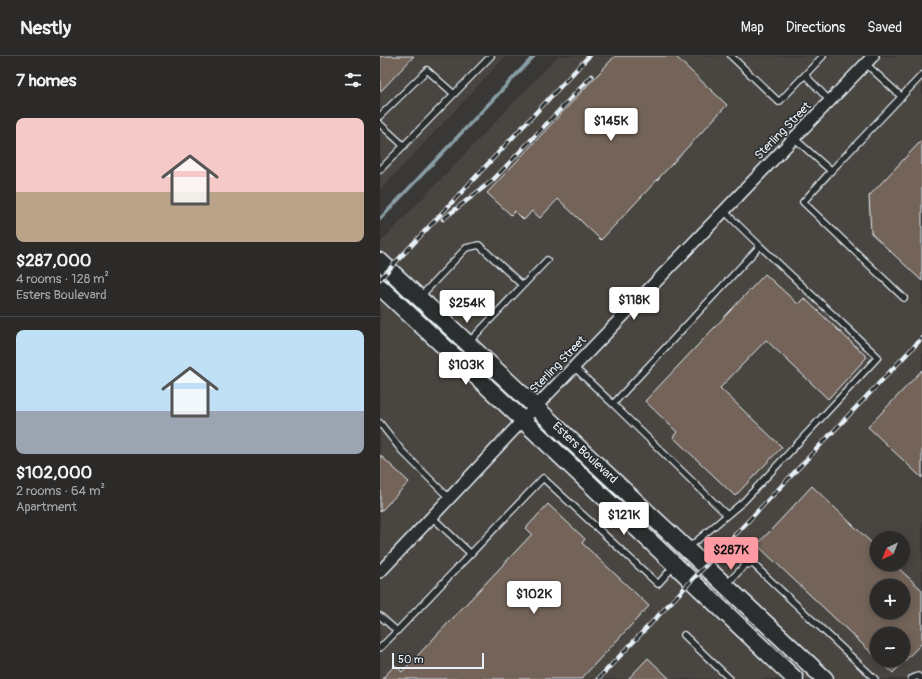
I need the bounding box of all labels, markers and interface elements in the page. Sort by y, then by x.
text: Nestly [20,16,71,40]
text: Map [741,19,764,36]
text: Directions [786,19,845,36]
text: Saved [867,19,902,36]
icon: filters [342,69,364,91]
text: 7 homes [16,70,76,91]
street label: Sterling Street [752,99,815,163]
pin: $145K [583,108,639,142]
text: $145K [594,113,628,129]
icon: home [154,144,226,216]
text: $287,000 [16,250,91,271]
text: 4 rooms · 128 m² [16,271,109,287]
text: Esters Boulevard [16,287,107,303]
pin: $118K [606,287,662,321]
pin: $254K [439,290,495,324]
text: $118K [618,292,650,308]
text: $254K [449,295,485,311]
street label: Sterling Street [527,333,590,397]
pin: $103K [438,352,494,386]
icon: home [154,356,226,428]
text: $103K [448,357,484,373]
street label: Esters Boulevard [549,419,621,487]
text: $102,000 [16,462,92,483]
text: 2 rooms · 64 m² [16,483,105,499]
text: Apartment [16,499,77,515]
pin: $121K [596,502,652,536]
text: $121K [608,507,640,523]
north arrow [870,531,910,571]
map controls [870,531,910,667]
pin: $287K [703,537,759,571]
text: $287K [713,542,749,558]
button: + [870,579,910,619]
pin: $102K [506,581,562,615]
text: $102K [516,586,552,602]
button: − [870,627,910,667]
scale bar [392,651,484,670]
text: 50 m [398,653,424,666]

